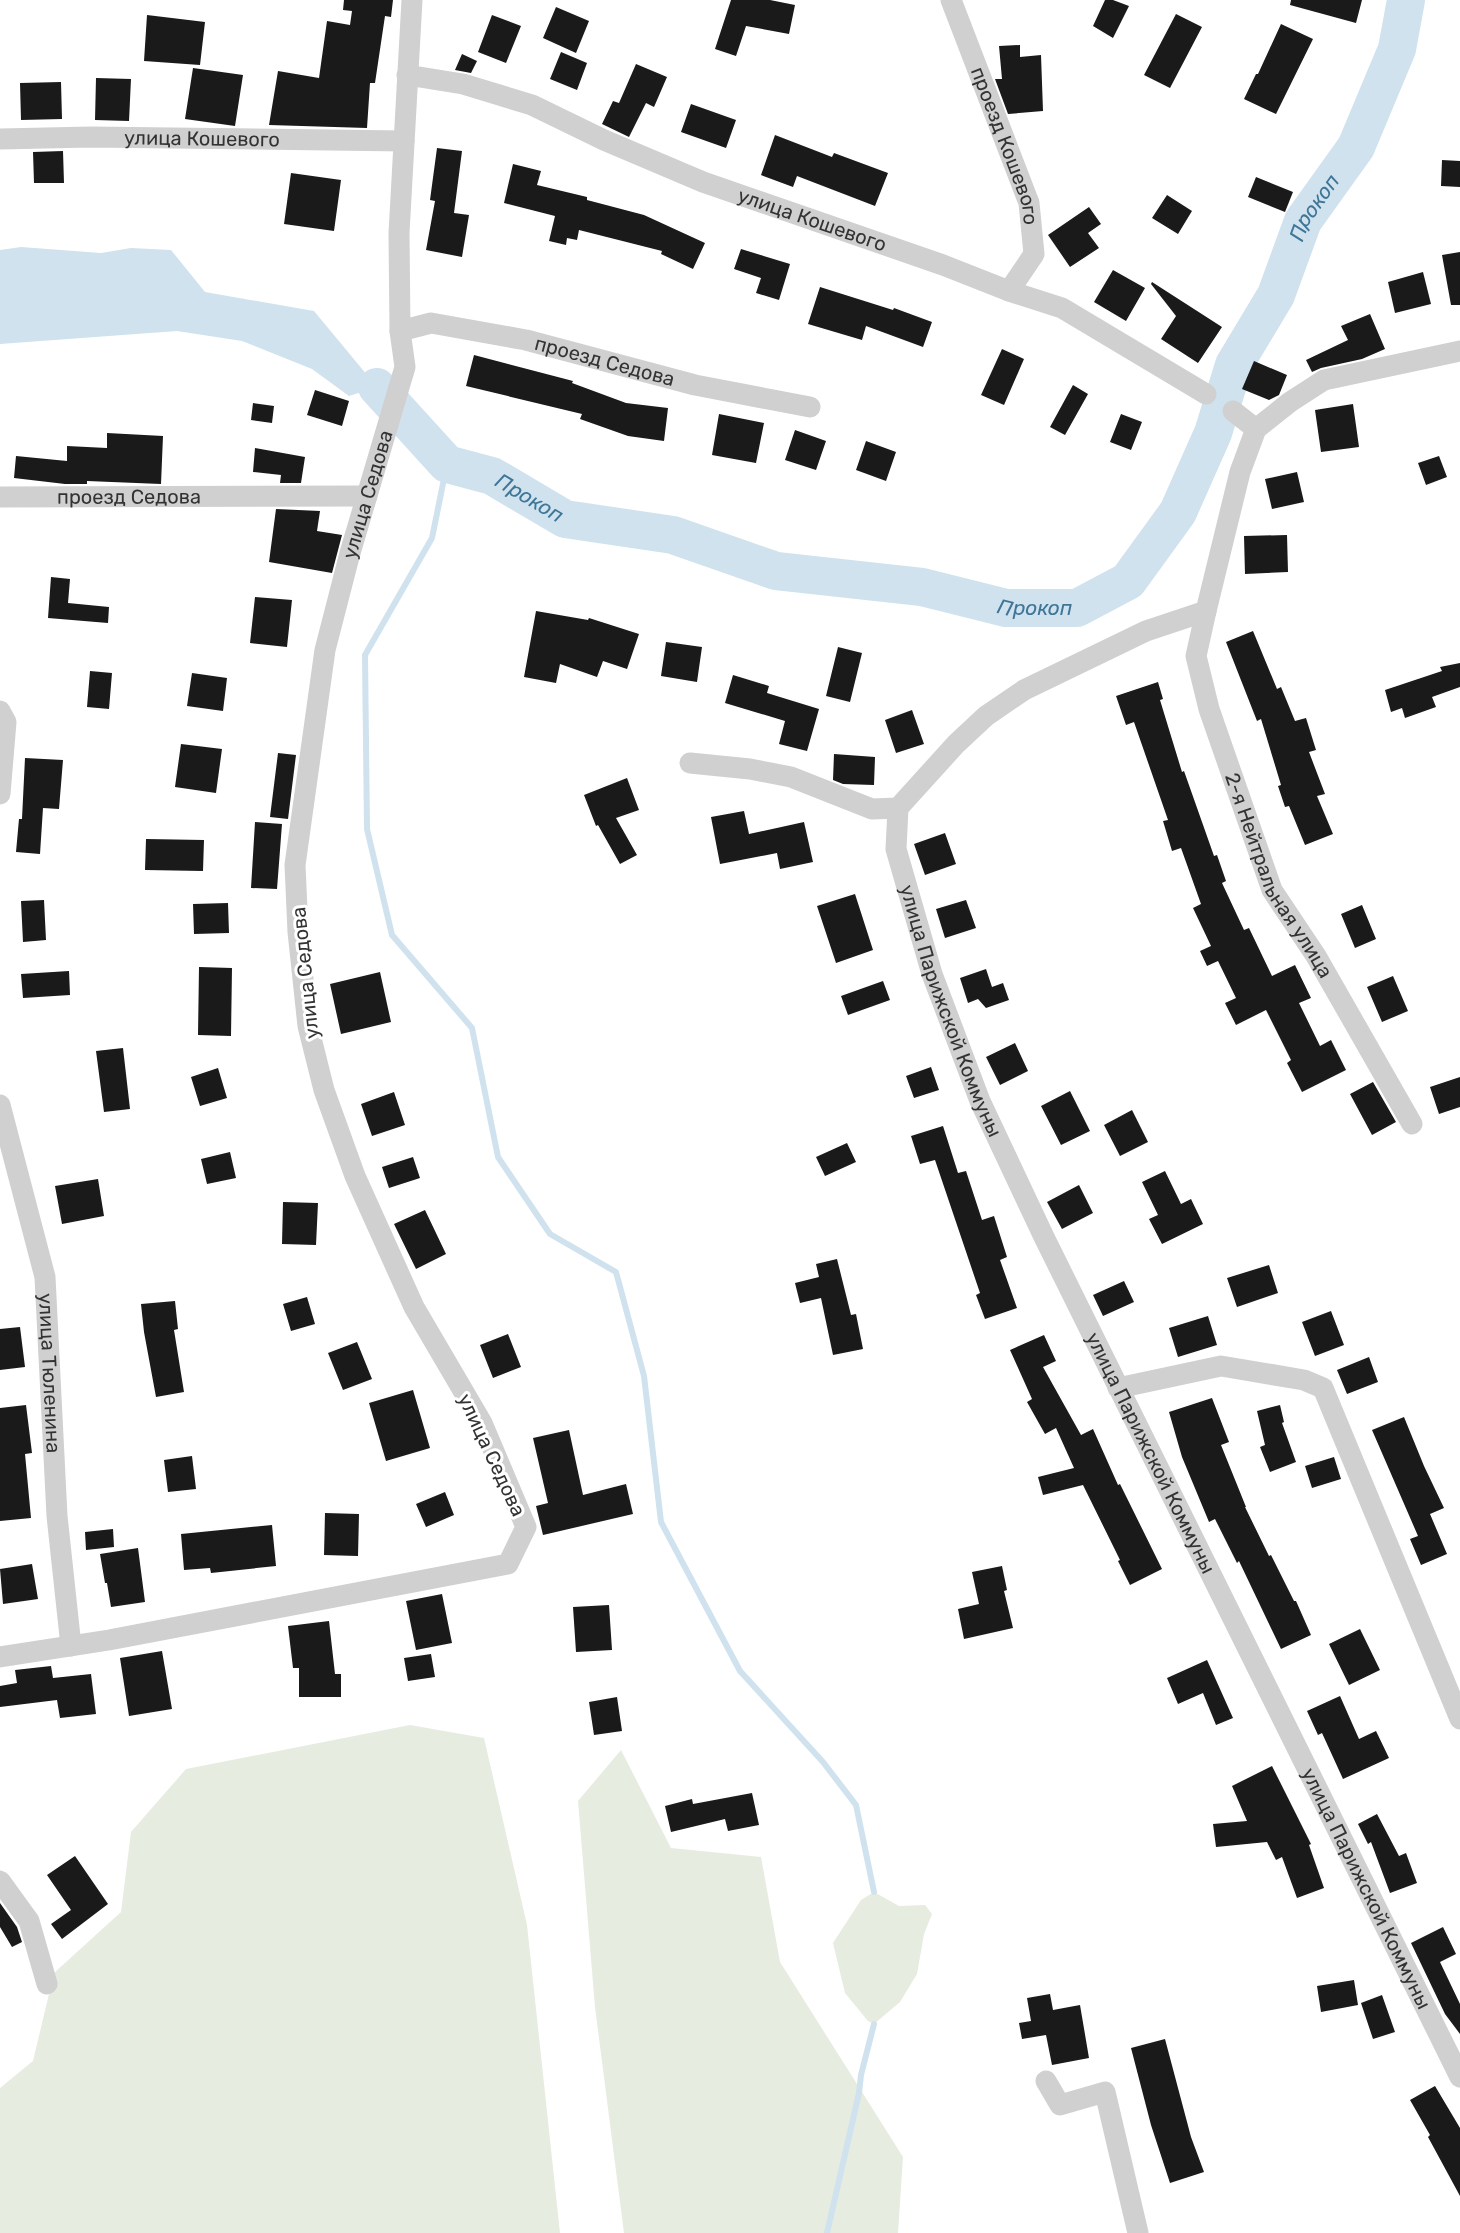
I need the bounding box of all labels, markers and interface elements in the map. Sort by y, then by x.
street label: проезд Кошевого [966,63,1043,226]
street label: улица Кошевого [124,125,280,151]
water label: Прокоп [1284,169,1344,244]
street label: улица Кошевого [735,183,890,257]
street label: проезд Седова [532,331,677,391]
street label: улица Седова [337,427,398,561]
water label: Прокоп [491,468,568,527]
street label: проезд Седова [57,484,201,509]
water label: Прокоп [995,593,1072,621]
street label: 2-я Нейтральная улица [1220,770,1338,982]
street label: улица Парижской Коммуны [895,882,1007,1141]
street label: улица Седова [286,906,324,1040]
street label: улица Тюленина [34,1292,66,1454]
street label: улица Парижской Коммуны [1081,1328,1221,1577]
street label: улица Седова [453,1390,531,1520]
street label: улица Парижской Коммуны [1297,1764,1436,2013]

